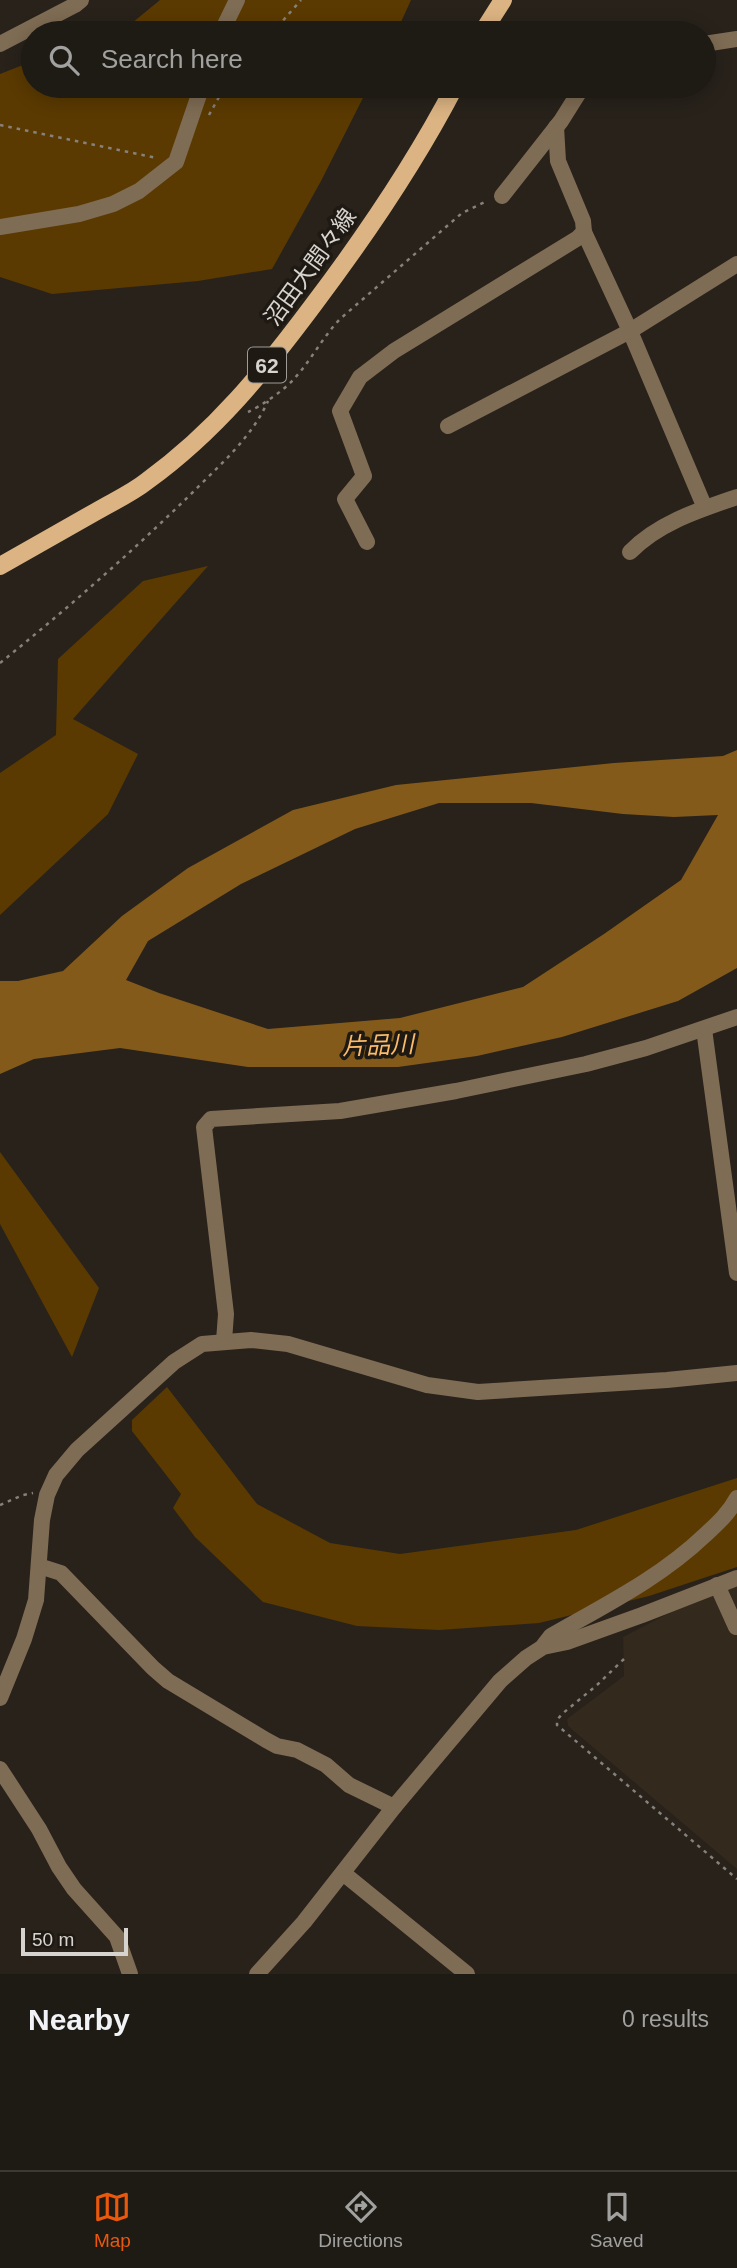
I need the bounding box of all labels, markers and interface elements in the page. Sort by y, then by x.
search box [21,21,716,98]
icon: search [45,41,83,79]
text: Search here [101,44,243,74]
street label: 沼田大間々線 [259,204,361,330]
road number: 62 [248,348,286,382]
water label: 片品川 [342,1030,417,1060]
scale bar [21,1925,128,1957]
text: 50 m [32,1929,74,1950]
text: Nearby [28,2003,130,2036]
text: 0 results [622,2006,709,2032]
tab: Map [93,2188,131,2252]
tab: Directions [318,2188,403,2252]
tab: Saved [590,2188,644,2252]

